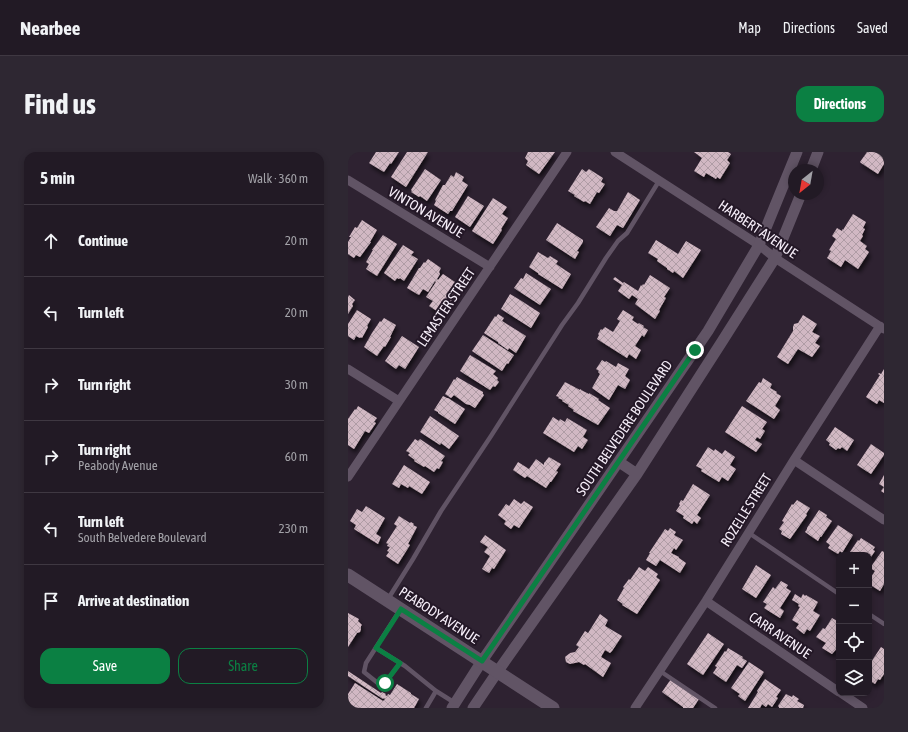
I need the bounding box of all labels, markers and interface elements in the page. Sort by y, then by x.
text: Nearbee [20,17,80,39]
text: Map [738,20,761,36]
text: Directions [783,20,835,36]
text: Saved [857,20,888,36]
button: Directions [796,86,884,122]
text: Find us [24,88,96,120]
north arrow [788,164,824,200]
text: 5 min [40,168,75,188]
text: Walk · 360 m [248,171,308,186]
street label: VINTON AVENUE [386,183,466,241]
street label: HARBERT AVENUE [716,197,800,261]
icon: ahead [40,230,62,252]
text: Continue [78,232,128,249]
text: 20 m [285,233,308,248]
street label: LEMASTER STREET [414,265,478,349]
icon: left [40,302,62,324]
text: Turn left [78,304,124,321]
text: 20 m [285,305,308,320]
route end [686,341,704,359]
street label: SOUTH BELVEDERE BOULEVARD [573,357,675,499]
icon: right [40,374,62,396]
text: Turn right [78,376,131,393]
text: 30 m [285,377,308,392]
text: Turn right [78,441,131,458]
icon: right [40,446,62,468]
text: 60 m [285,449,308,464]
text: Peabody Avenue [78,458,158,473]
street label: ROZELLE STREET [717,471,775,549]
text: Turn left [78,513,124,530]
icon: left [40,518,62,540]
text: 230 m [279,521,308,536]
text: South Belvedere Boulevard [78,530,207,545]
map controls [836,552,872,696]
button: + [836,552,872,588]
street label: PEABODY AVENUE [396,583,482,647]
button: − [836,588,872,624]
icon: arrive [40,590,62,612]
text: Arrive at destination [78,592,189,609]
street label: CARR AVENUE [746,609,814,661]
button: locate [836,624,872,660]
button: Save [40,648,170,684]
button: Share [178,648,308,684]
button: layers [836,660,872,696]
route start [376,674,394,692]

